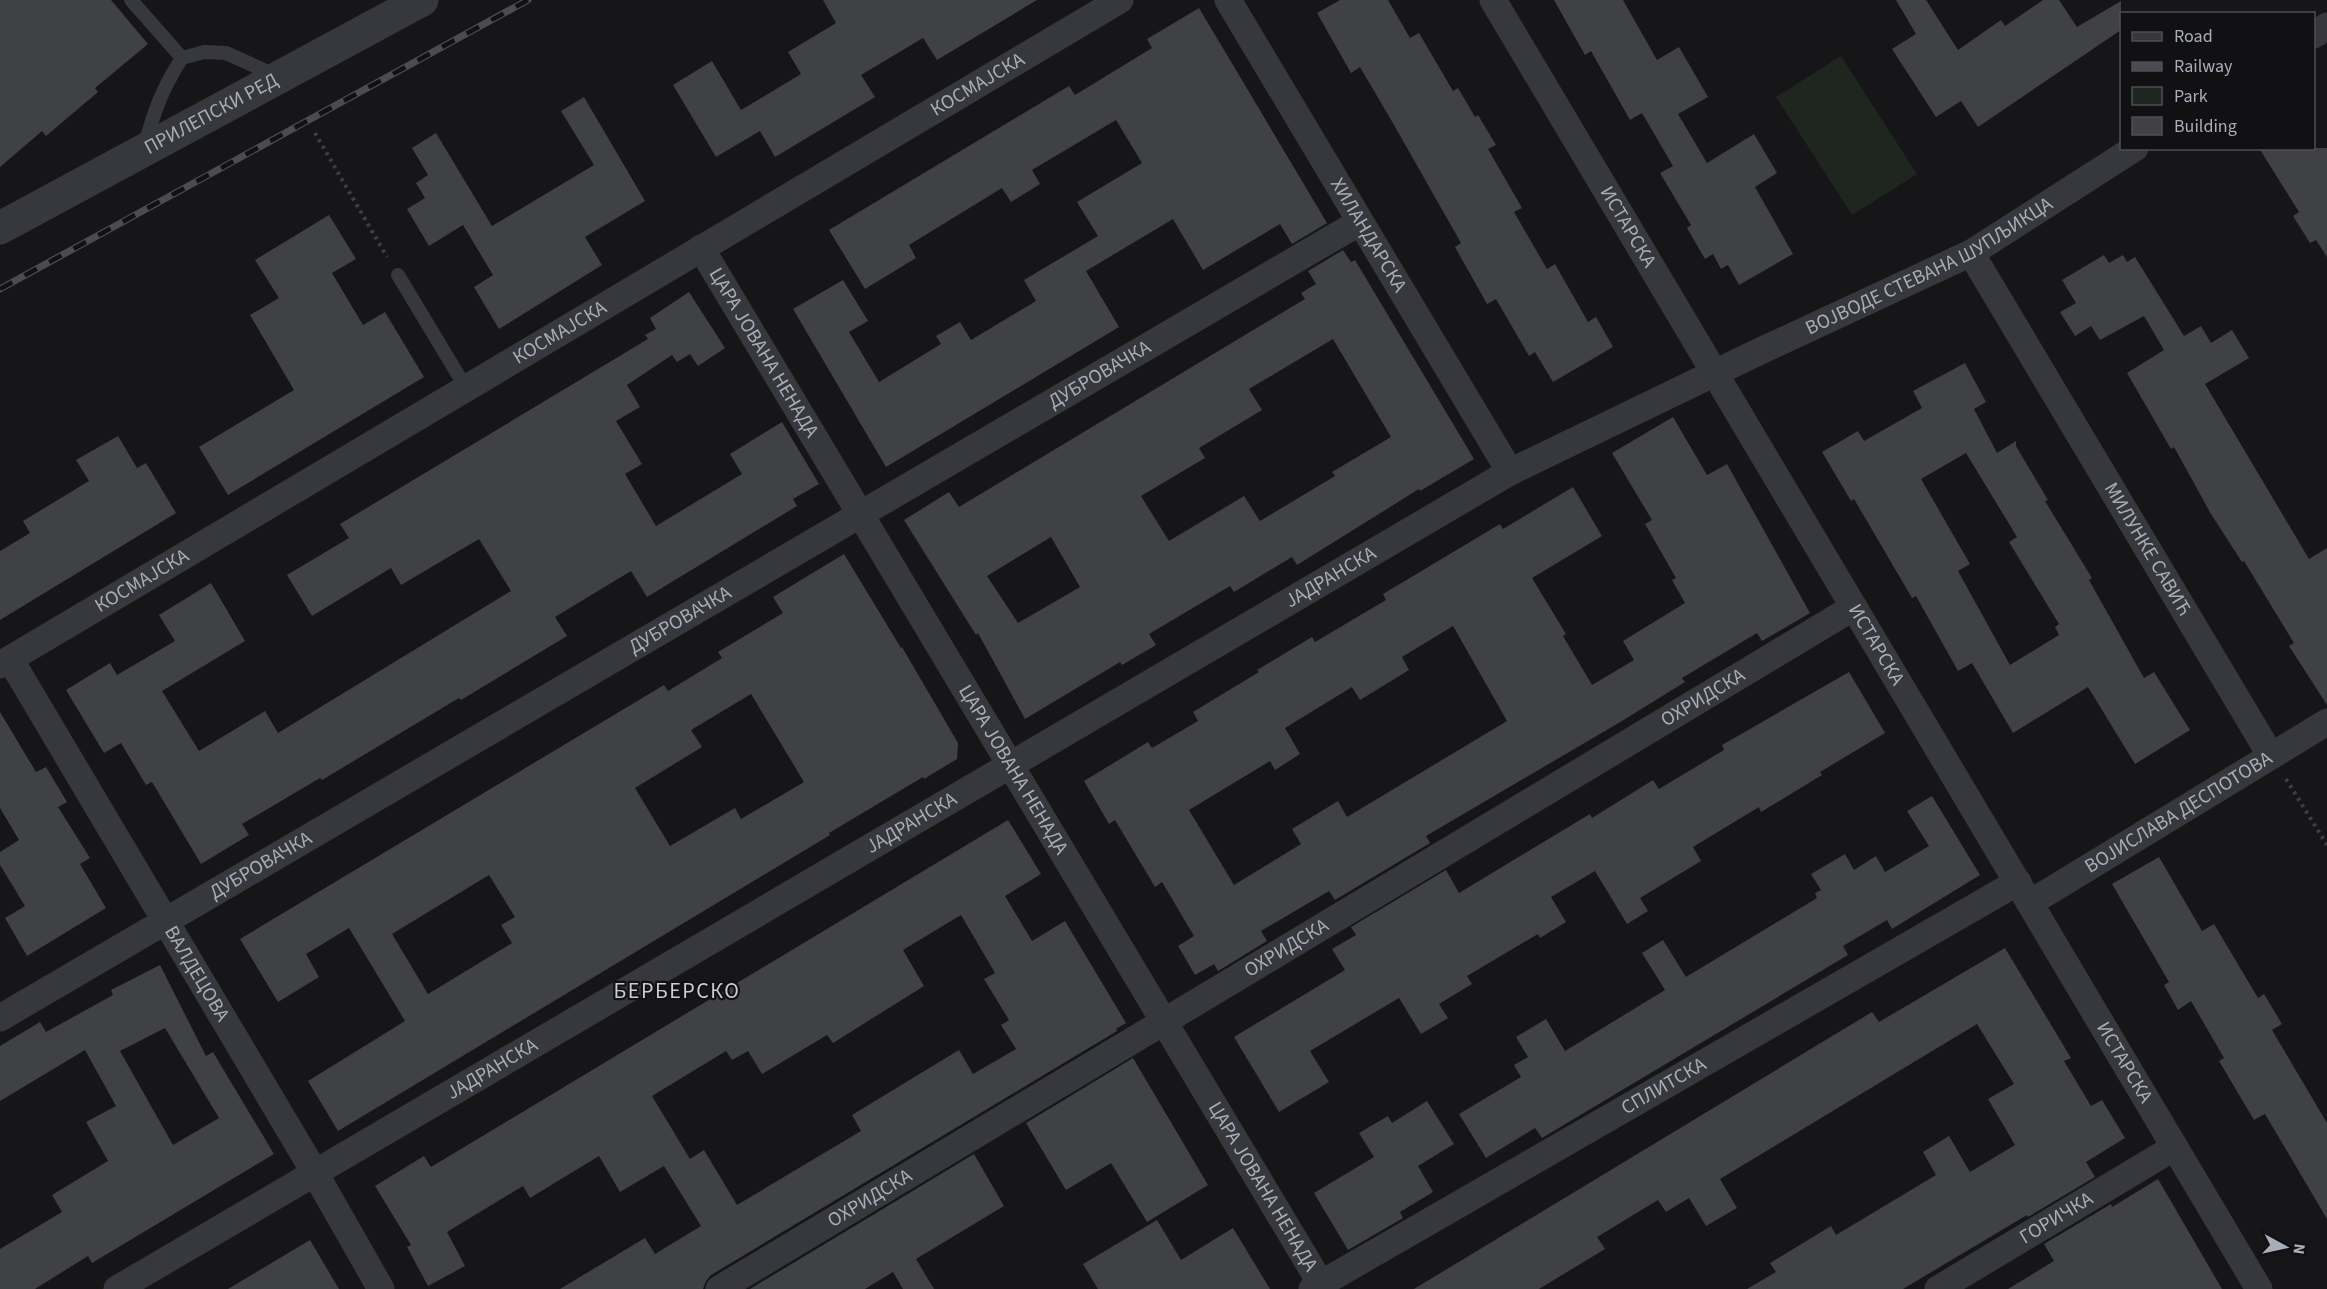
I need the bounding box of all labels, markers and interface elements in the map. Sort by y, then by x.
legend [2120,12,2315,150]
text: Road [2174,24,2213,49]
street label: КОСМАЈСКА [925,46,1030,123]
text: Railway [2174,54,2233,79]
street label: ПРИЛЕПСКИ РЕД [139,66,283,161]
text: Park [2174,84,2208,109]
text: Building [2174,114,2237,139]
street label: ХИЛАНДАРСКА [1323,173,1414,298]
street label: ИСТАРСКА [1593,181,1663,273]
street label: ВОЈВОДЕ СТЕВАНА ШУПЉИКЦА [1801,190,2058,342]
street label: ЦАРА ЈОВАНА НЕНАДА [702,262,825,443]
street label: КОСМАЈСКА [507,294,612,371]
street label: ДУБРОВАЧКА [1043,333,1156,416]
street label: МИЛУНКЕ САВИЋ [2097,477,2198,621]
street label: ЈАДРАНСКА [1280,539,1382,615]
street label: КОСМАЈСКА [90,542,194,620]
street label: ДУБРОВАЧКА [623,579,737,661]
street label: ИСТАРСКА [1841,599,1911,691]
street label: ОХРИДСКА [1655,661,1751,734]
street label: ЦАРА ЈОВАНА НЕНАДА [951,679,1075,860]
street label: ВОЈИСЛАВА ДЕСПОТОВА [2079,744,2278,880]
street label: ЈАДРАНСКА [861,785,962,861]
street label: ДУБРОВАЧКА [204,824,317,907]
street label: ОХРИДСКА [1239,912,1334,984]
street label: ВАЛДЕЦОВА [157,921,236,1027]
district label: БЕРБЕРСКО [614,975,740,1007]
street label: ИСТАРСКА [2089,1017,2160,1109]
street label: ЈАДРАНСКА [441,1031,543,1107]
street label: СПЛИТСКА [1616,1051,1712,1122]
street label: ЦАРА ЈОВАНА НЕНАДА [1201,1096,1325,1277]
street label: ОХРИДСКА [822,1162,918,1235]
street label: ГОРИЧКА [2014,1185,2099,1251]
north arrow [2255,1217,2315,1277]
text: N [2287,1242,2310,1256]

